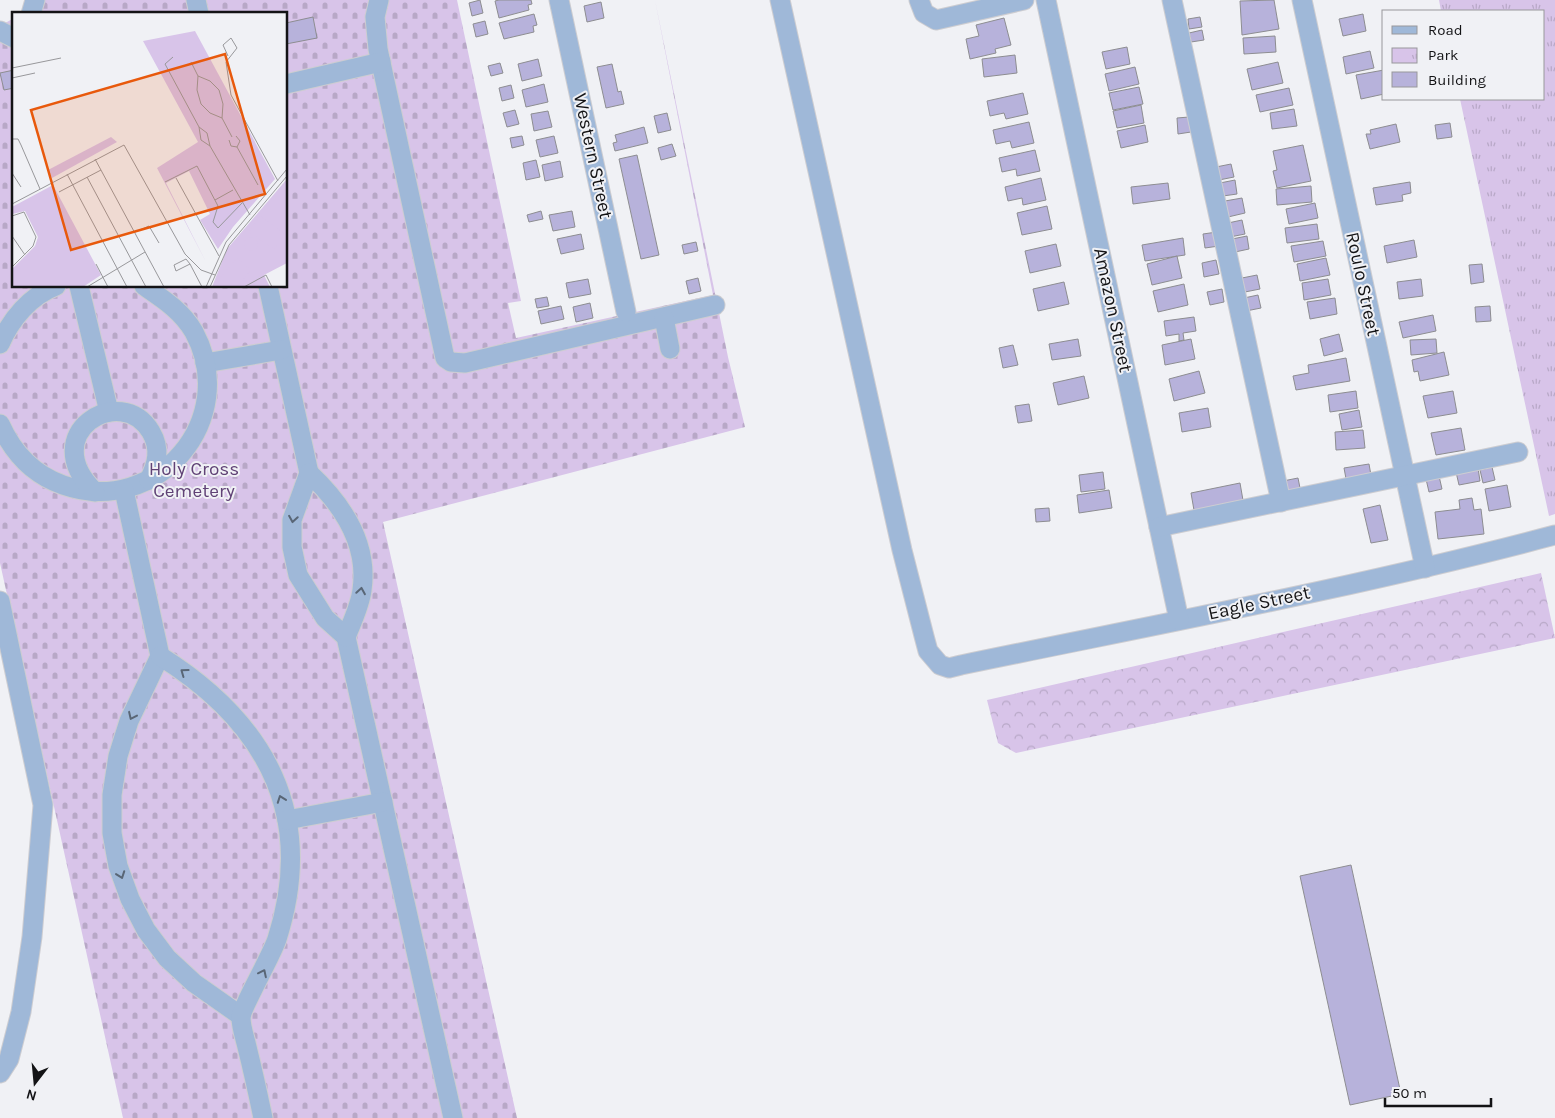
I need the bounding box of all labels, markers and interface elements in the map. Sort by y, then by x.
legend [1382,10,1545,100]
inset map [12,12,288,288]
text: Road [1428,21,1463,39]
text: Park [1428,46,1458,64]
text: Building [1428,71,1486,89]
street label: Western Street [569,91,617,221]
street label: Roulo Street [1341,230,1385,338]
street label: Amazon Street [1089,246,1137,374]
park label: Holy Cross Cemetery [149,458,239,502]
one-way arrow [289,514,299,523]
street label: Eagle Street [1206,581,1312,625]
one-way arrow [355,587,366,595]
one-way arrow [180,669,190,678]
one-way arrow [128,711,138,720]
one-way arrow [277,795,287,803]
one-way arrow [115,870,125,878]
one-way arrow [256,969,267,978]
north arrow [10,1058,60,1108]
scale bar [1385,1076,1491,1108]
text: 50 m [1392,1084,1427,1102]
text: N [24,1085,39,1105]

